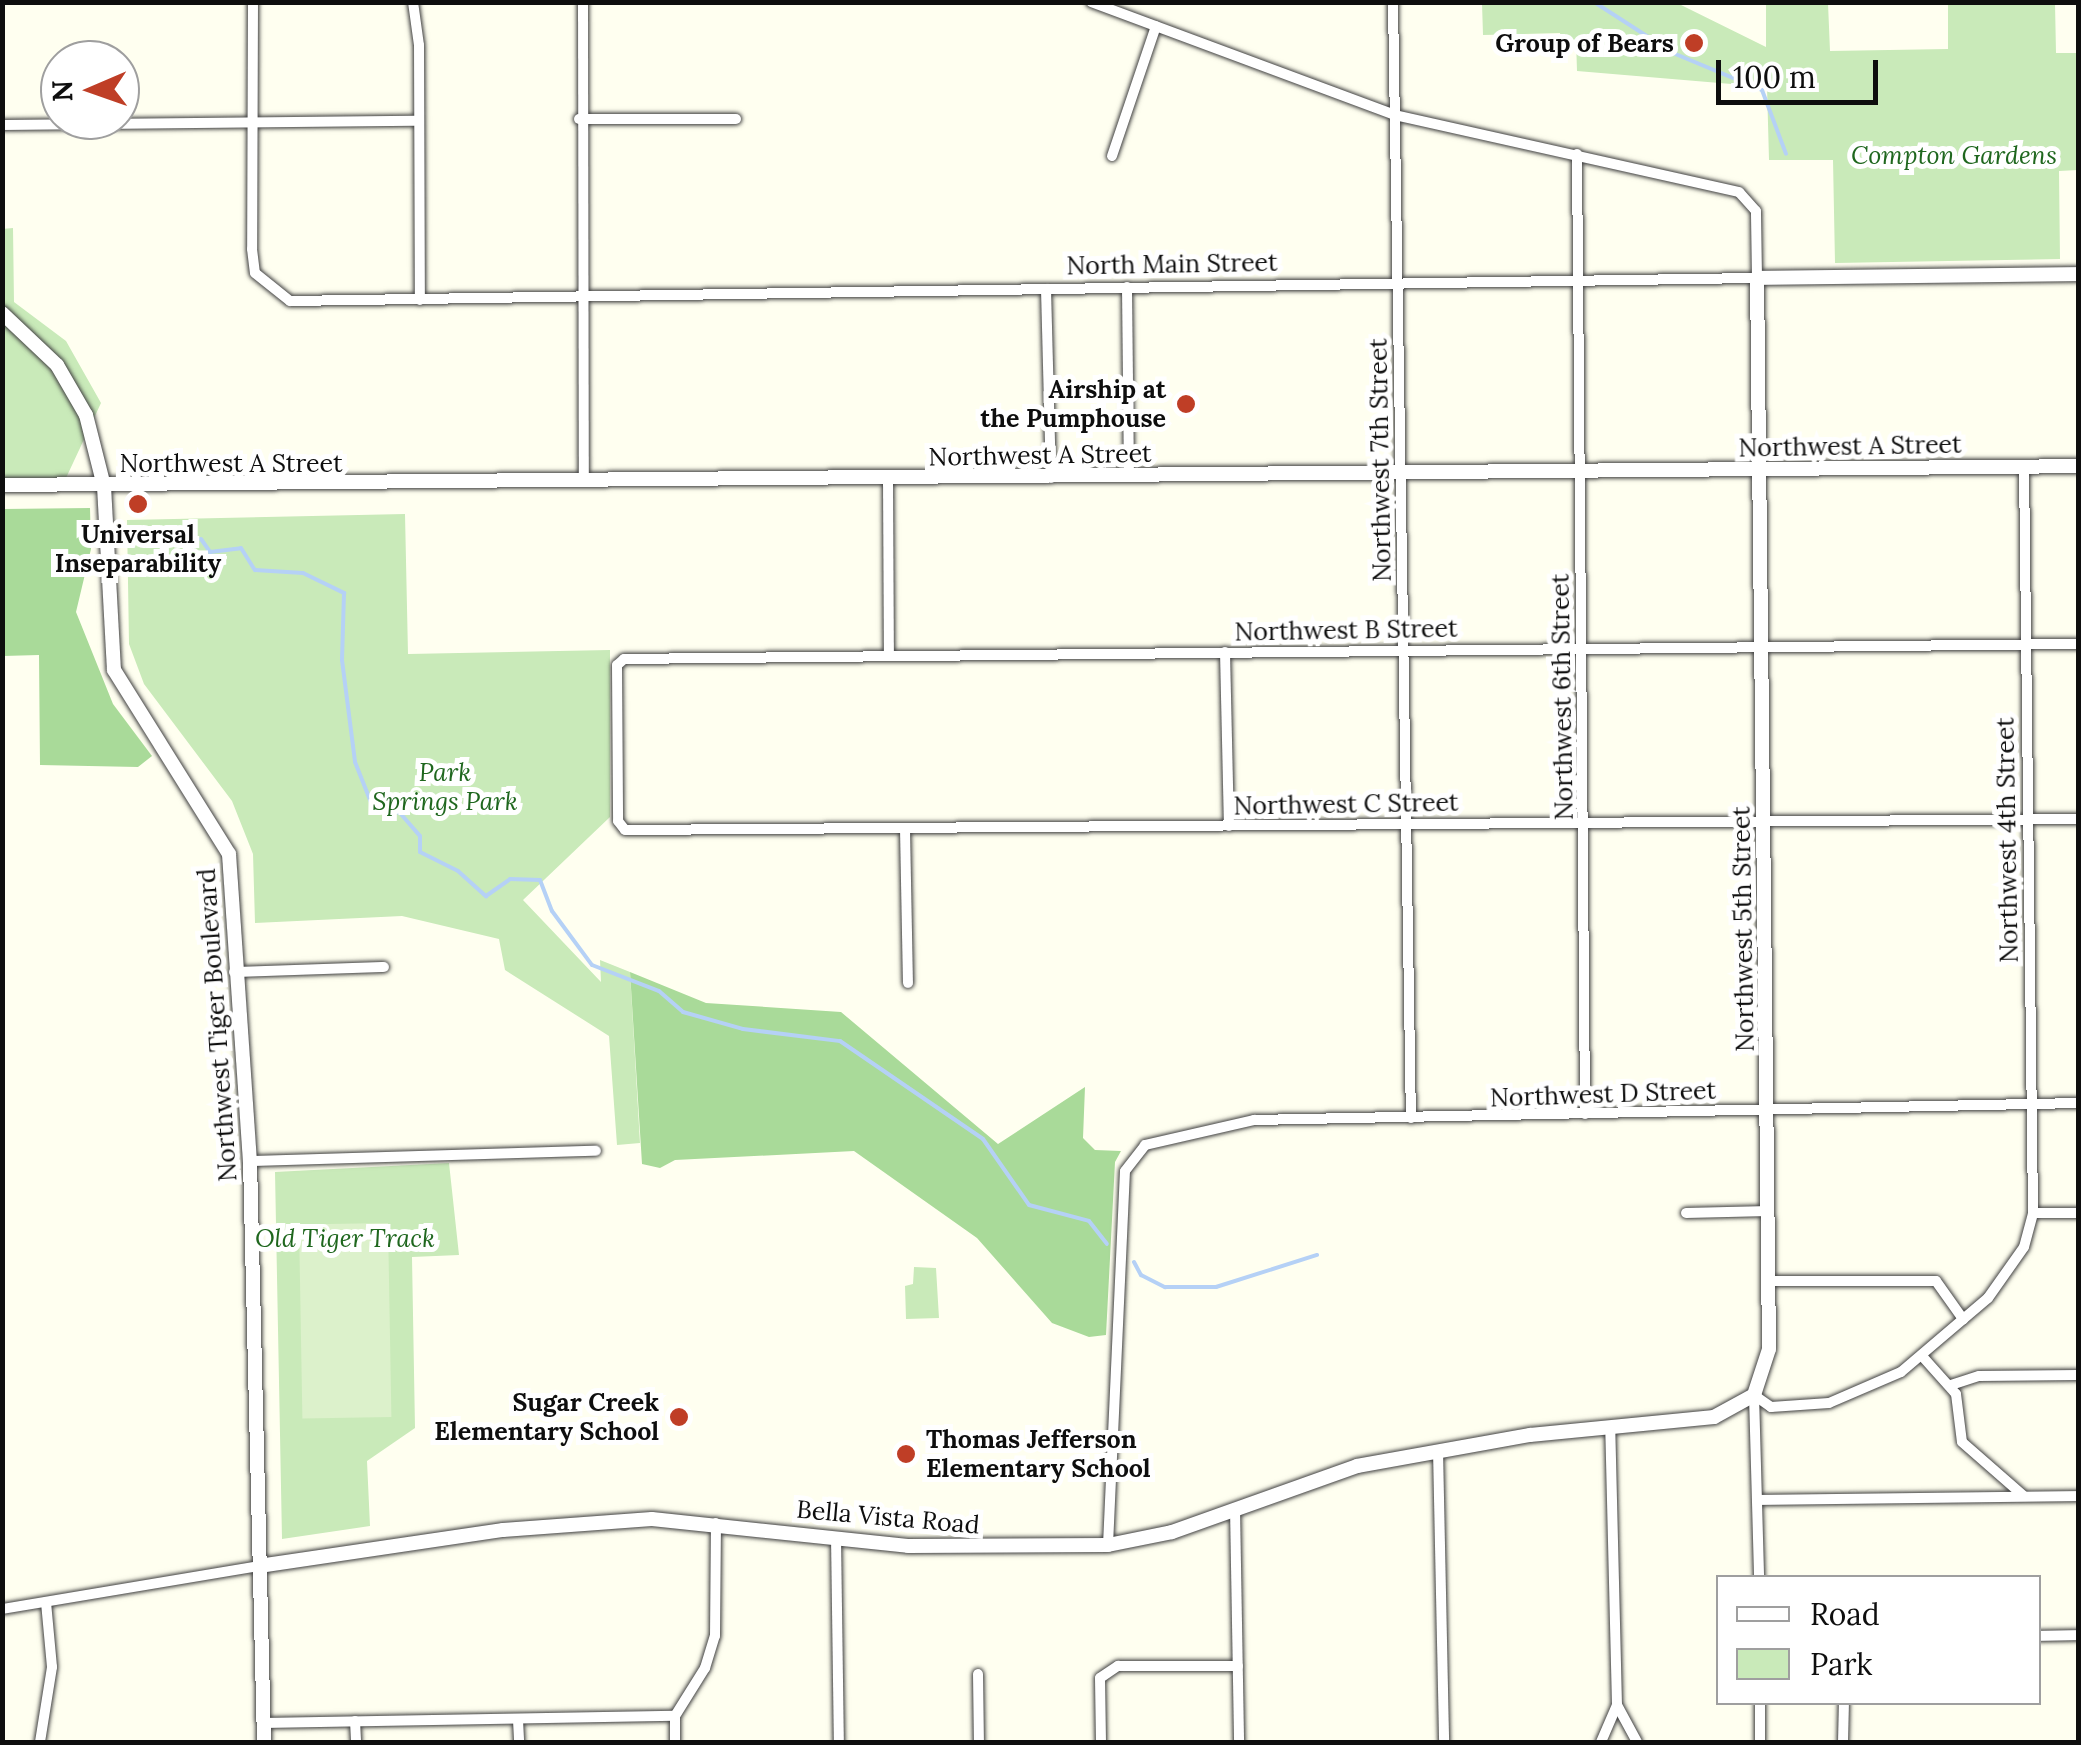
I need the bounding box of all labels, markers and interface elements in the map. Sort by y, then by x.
place label: Group of Bears [1495,28,1674,58]
marker: Group of Bears [1683,32,1705,54]
north arrow [40,40,140,140]
scale bar [1721,40,1884,102]
text: 100 m [1733,58,1816,96]
text: N [44,80,80,102]
park label: Compton Gardens [1851,140,2057,170]
street label: North Main Street [1066,247,1278,281]
street label: Northwest 7th Street [1363,338,1397,582]
place label: Airship at the Pumphouse [980,375,1166,434]
marker: Airship at the Pumphouse [1175,393,1197,415]
street label: Northwest A Street [1738,429,1962,463]
street label: Northwest A Street [928,438,1152,472]
street label: Northwest A Street [119,448,343,478]
marker: Universal Inseparability [127,493,149,515]
place label: Universal Inseparability [55,520,221,579]
street label: Northwest 6th Street [1545,573,1579,821]
street label: Northwest B Street [1234,613,1458,647]
street label: Northwest 4th Street [1990,717,2024,963]
park label: Park Springs Park [372,758,518,817]
street label: Northwest C Street [1233,787,1459,821]
street label: Northwest 5th Street [1726,806,1760,1052]
street label: Northwest Tiger Boulevard [191,867,243,1183]
street label: Northwest D Street [1489,1075,1717,1113]
park label: Old Tiger Track [255,1223,435,1253]
place label: Sugar Creek Elementary School [434,1388,659,1447]
marker: Sugar Creek Elementary School [668,1406,690,1428]
place label: Thomas Jefferson Elementary School [926,1425,1151,1484]
marker: Thomas Jefferson Elementary School [895,1443,917,1465]
street label: Bella Vista Road [795,1494,981,1540]
legend [1716,1575,2041,1705]
text: Road [1810,1595,1880,1633]
text: Park [1810,1645,1872,1683]

